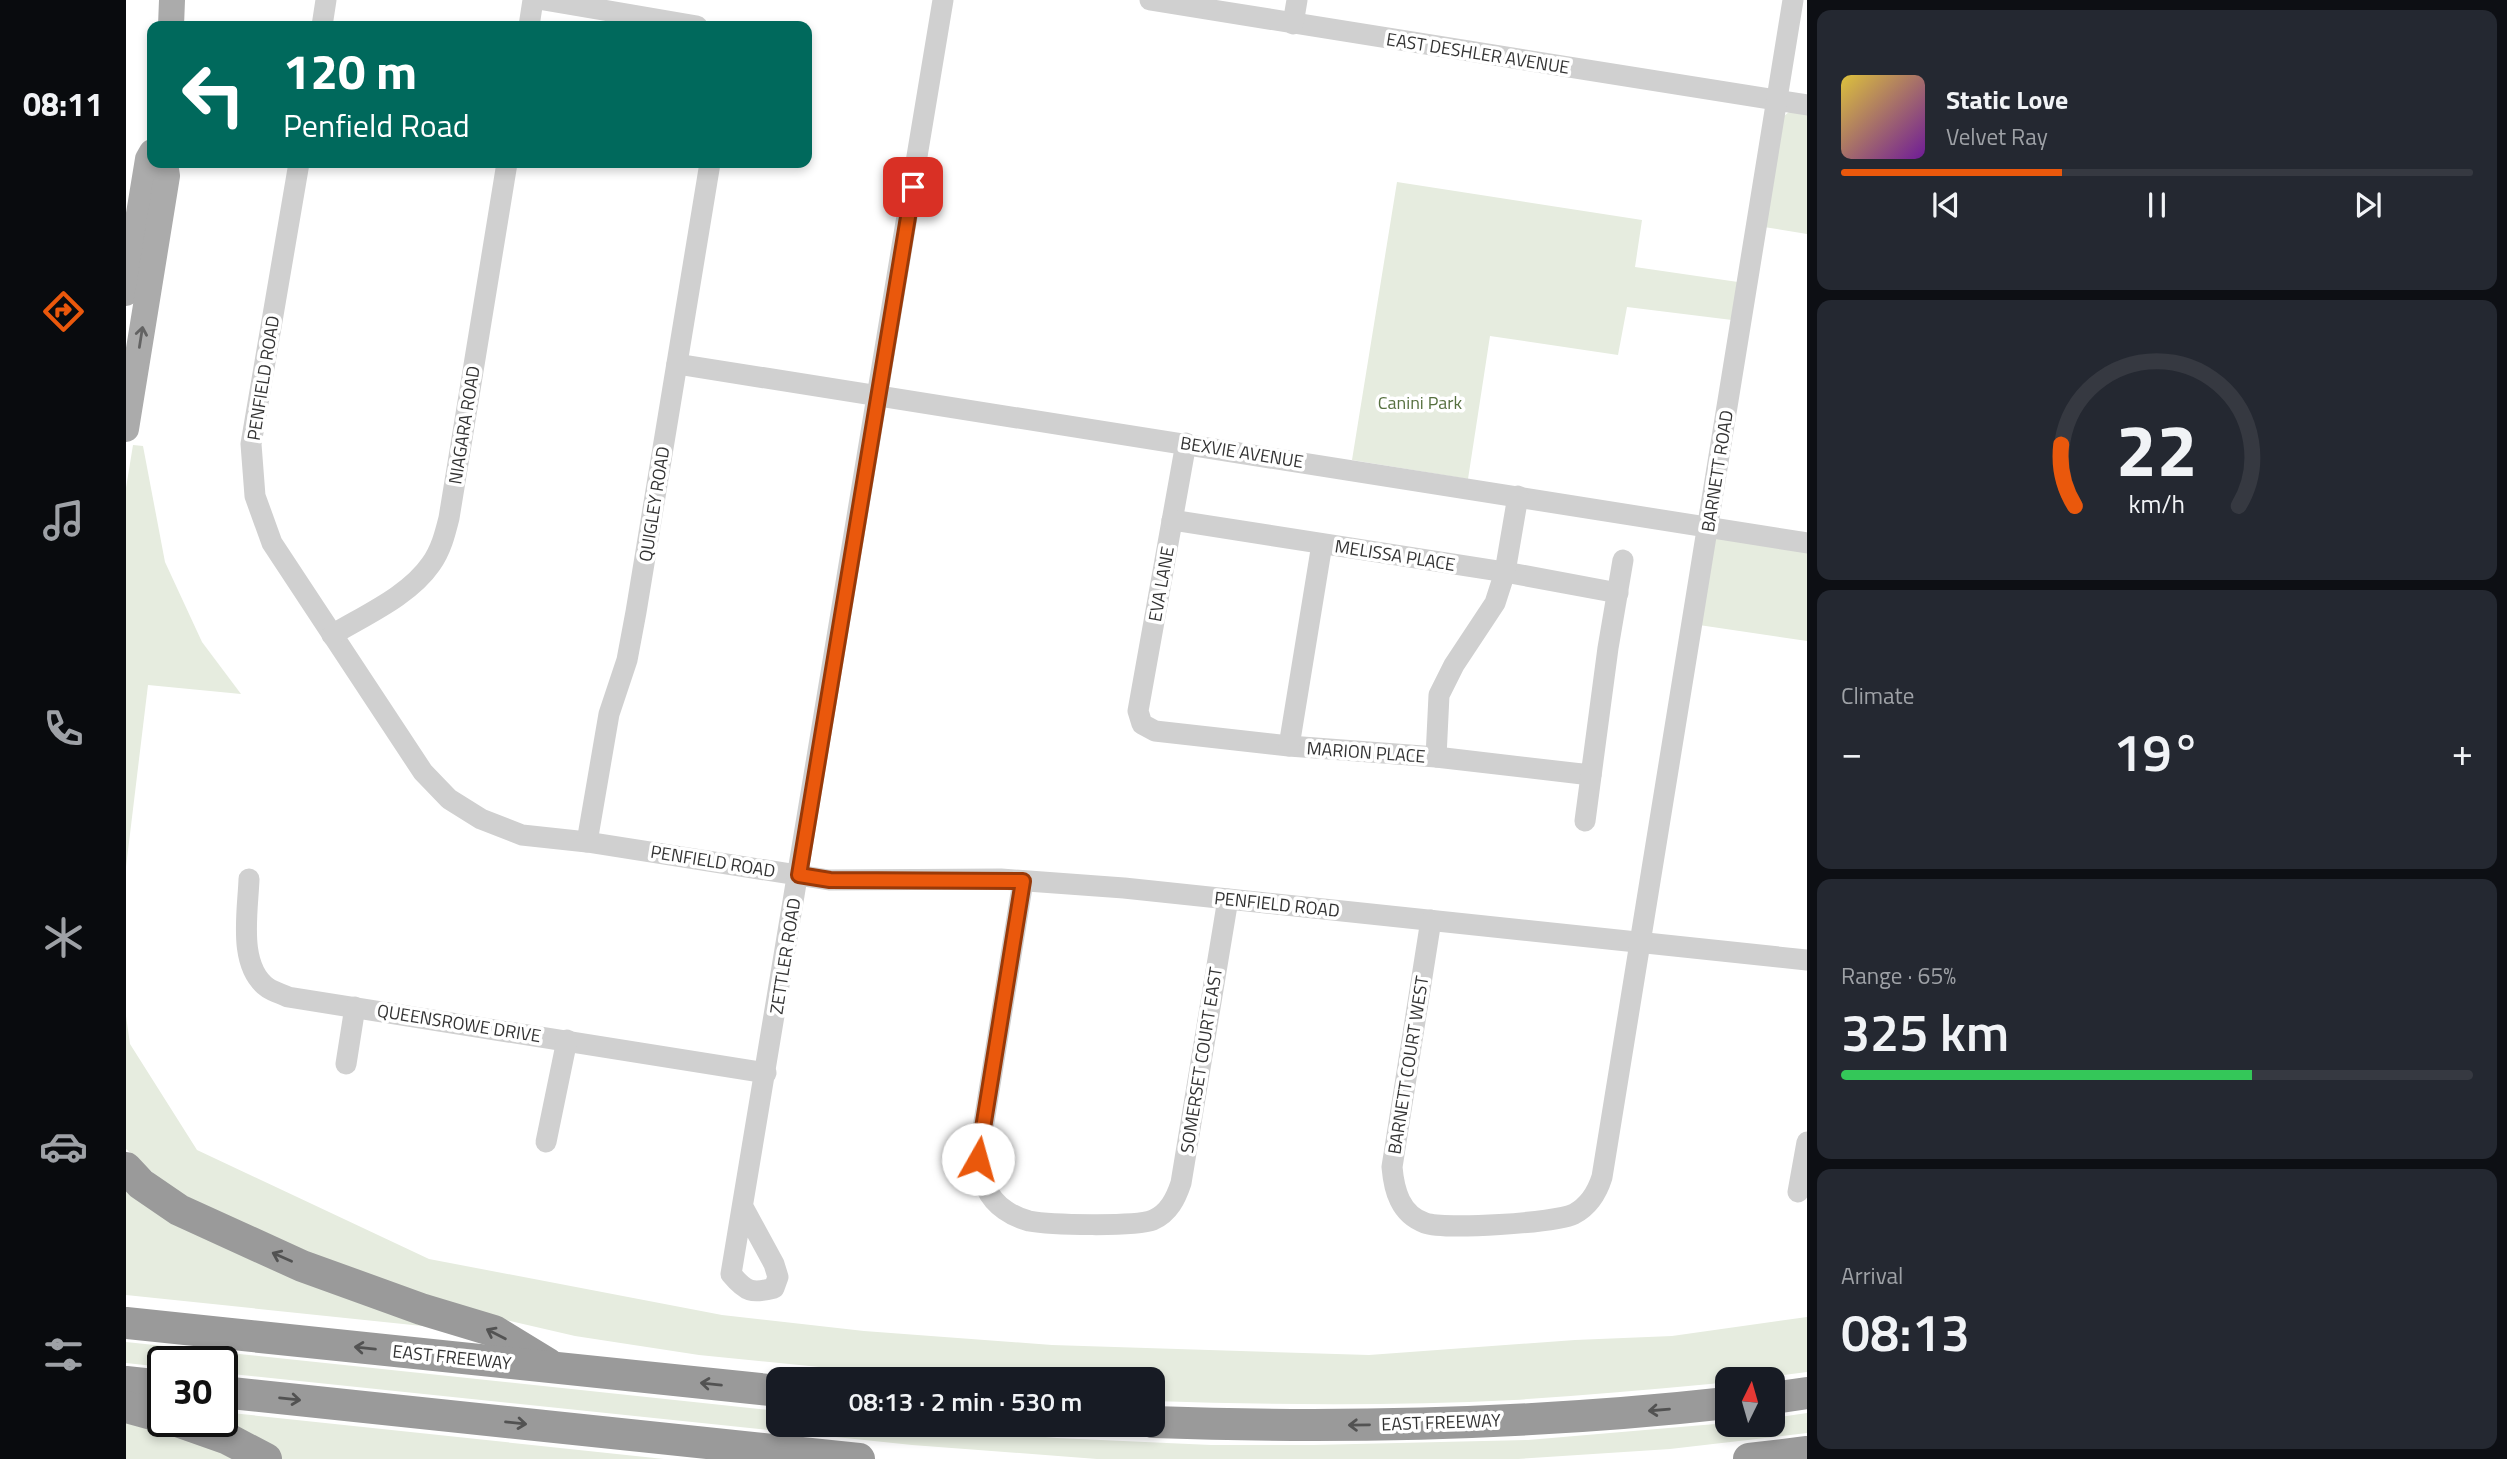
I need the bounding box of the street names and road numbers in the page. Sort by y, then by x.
street label: EAST DESHLER AVENUE [1384,25,1572,81]
street label: PENFIELD ROAD [240,314,286,442]
street label: NIAGARA ROAD [441,364,487,486]
street label: BARNETT ROAD [1694,408,1740,534]
street label: BEXVIE AVENUE [1179,429,1306,475]
street label: QUIGLEY ROAD [632,444,676,564]
street label: MELISSA PLACE [1333,532,1457,578]
street label: EVA LANE [1141,544,1181,624]
street label: MARION PLACE [1306,734,1426,770]
street label: PENFIELD ROAD [649,838,777,884]
street label: PENFIELD ROAD [1213,884,1341,924]
street label: ZETTLER ROAD [762,896,808,1016]
street label: SOMERSET COURT EAST [1173,964,1229,1155]
street label: BARNETT COURT WEST [1381,973,1436,1156]
street label: QUEENSROWE DRIVE [375,997,543,1049]
street label: EAST FREEWAY [391,1337,513,1377]
street label: EAST FREEWAY [1381,1406,1501,1438]

